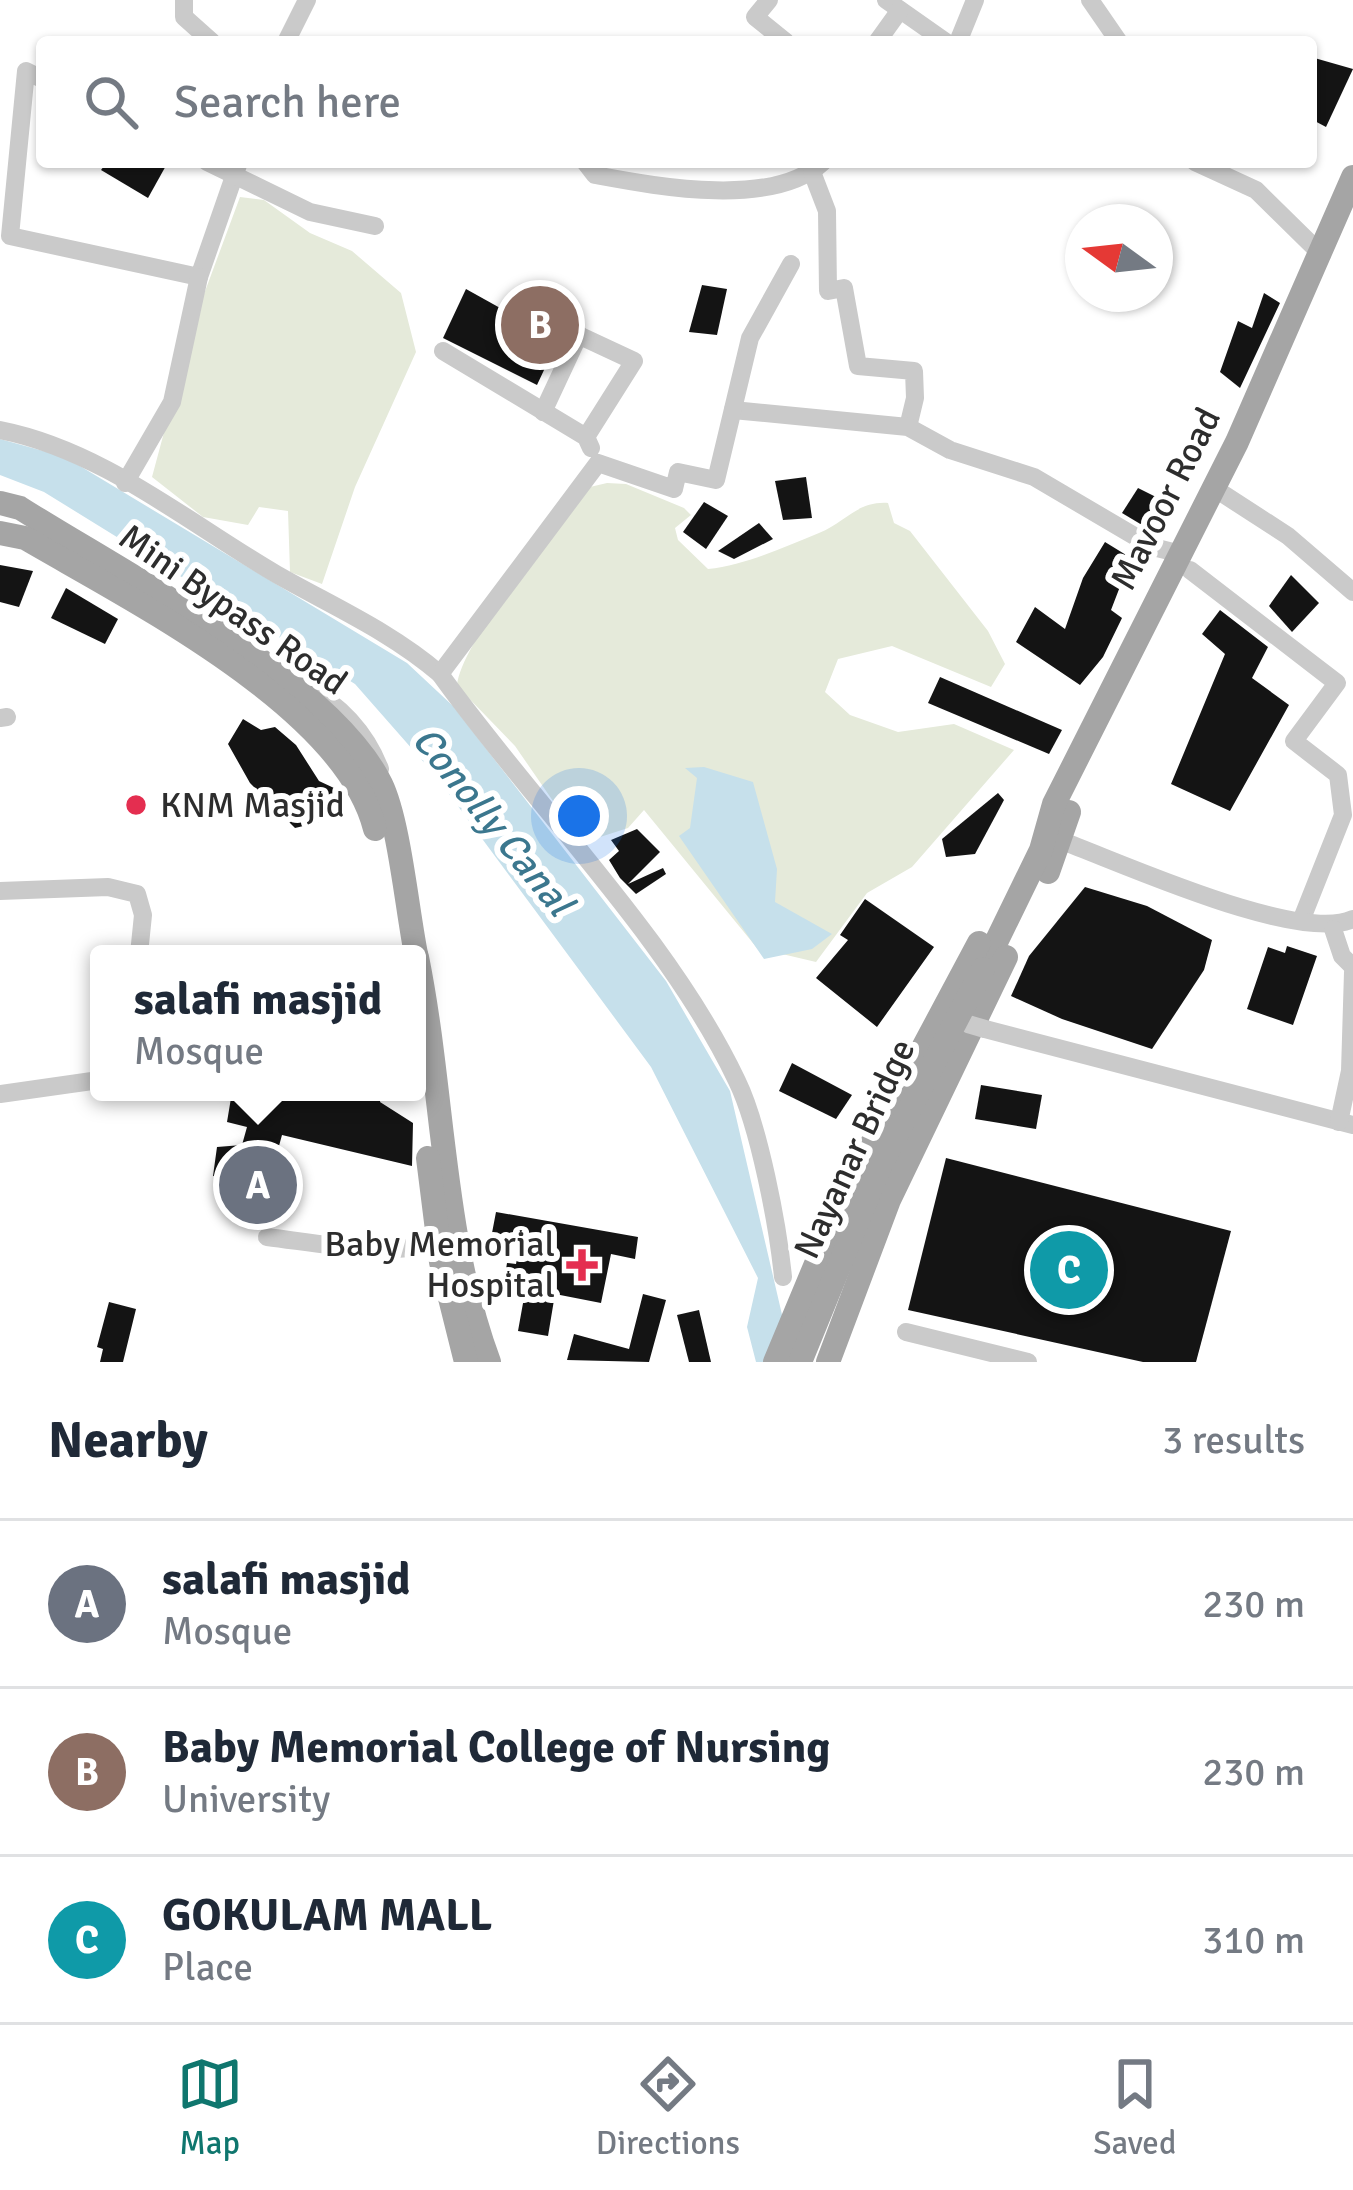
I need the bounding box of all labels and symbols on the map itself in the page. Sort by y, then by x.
north arrow [1065,204,1173,312]
pin: B [501,280,579,370]
street label: Mavoor Road [1101,400,1231,598]
street label: Mini Bypass Road [110,515,356,705]
water label: Conolly Canal [402,717,585,927]
place label: KNM Masjid [160,783,345,828]
your location [549,786,609,846]
marker: KNM Masjid [123,792,149,818]
street label: Nayanar Bridge [785,1032,925,1266]
pin: A [219,1140,297,1230]
place label: Baby Memorial Hospital [324,1222,555,1308]
pin: C [1030,1225,1108,1315]
marker: Baby Memorial Hospital [566,1249,598,1281]

